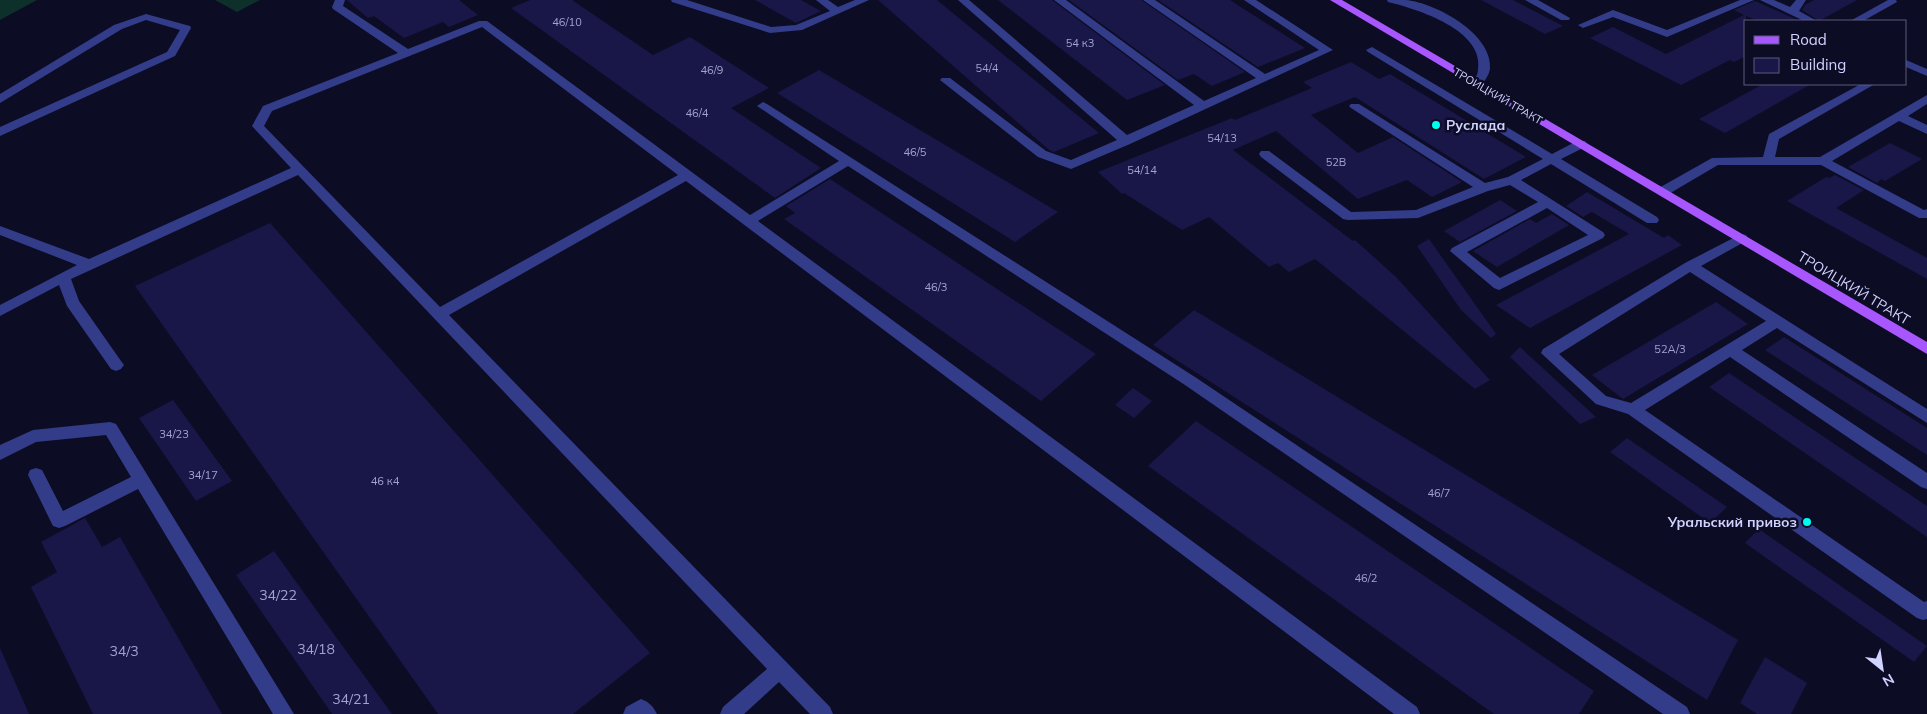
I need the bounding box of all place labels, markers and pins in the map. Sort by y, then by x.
place label: Руслада [1446,116,1505,134]
marker: Руслада [1430,119,1442,131]
place label: Уральский привоз [1667,513,1797,531]
marker: Уральский привоз [1801,516,1813,528]

